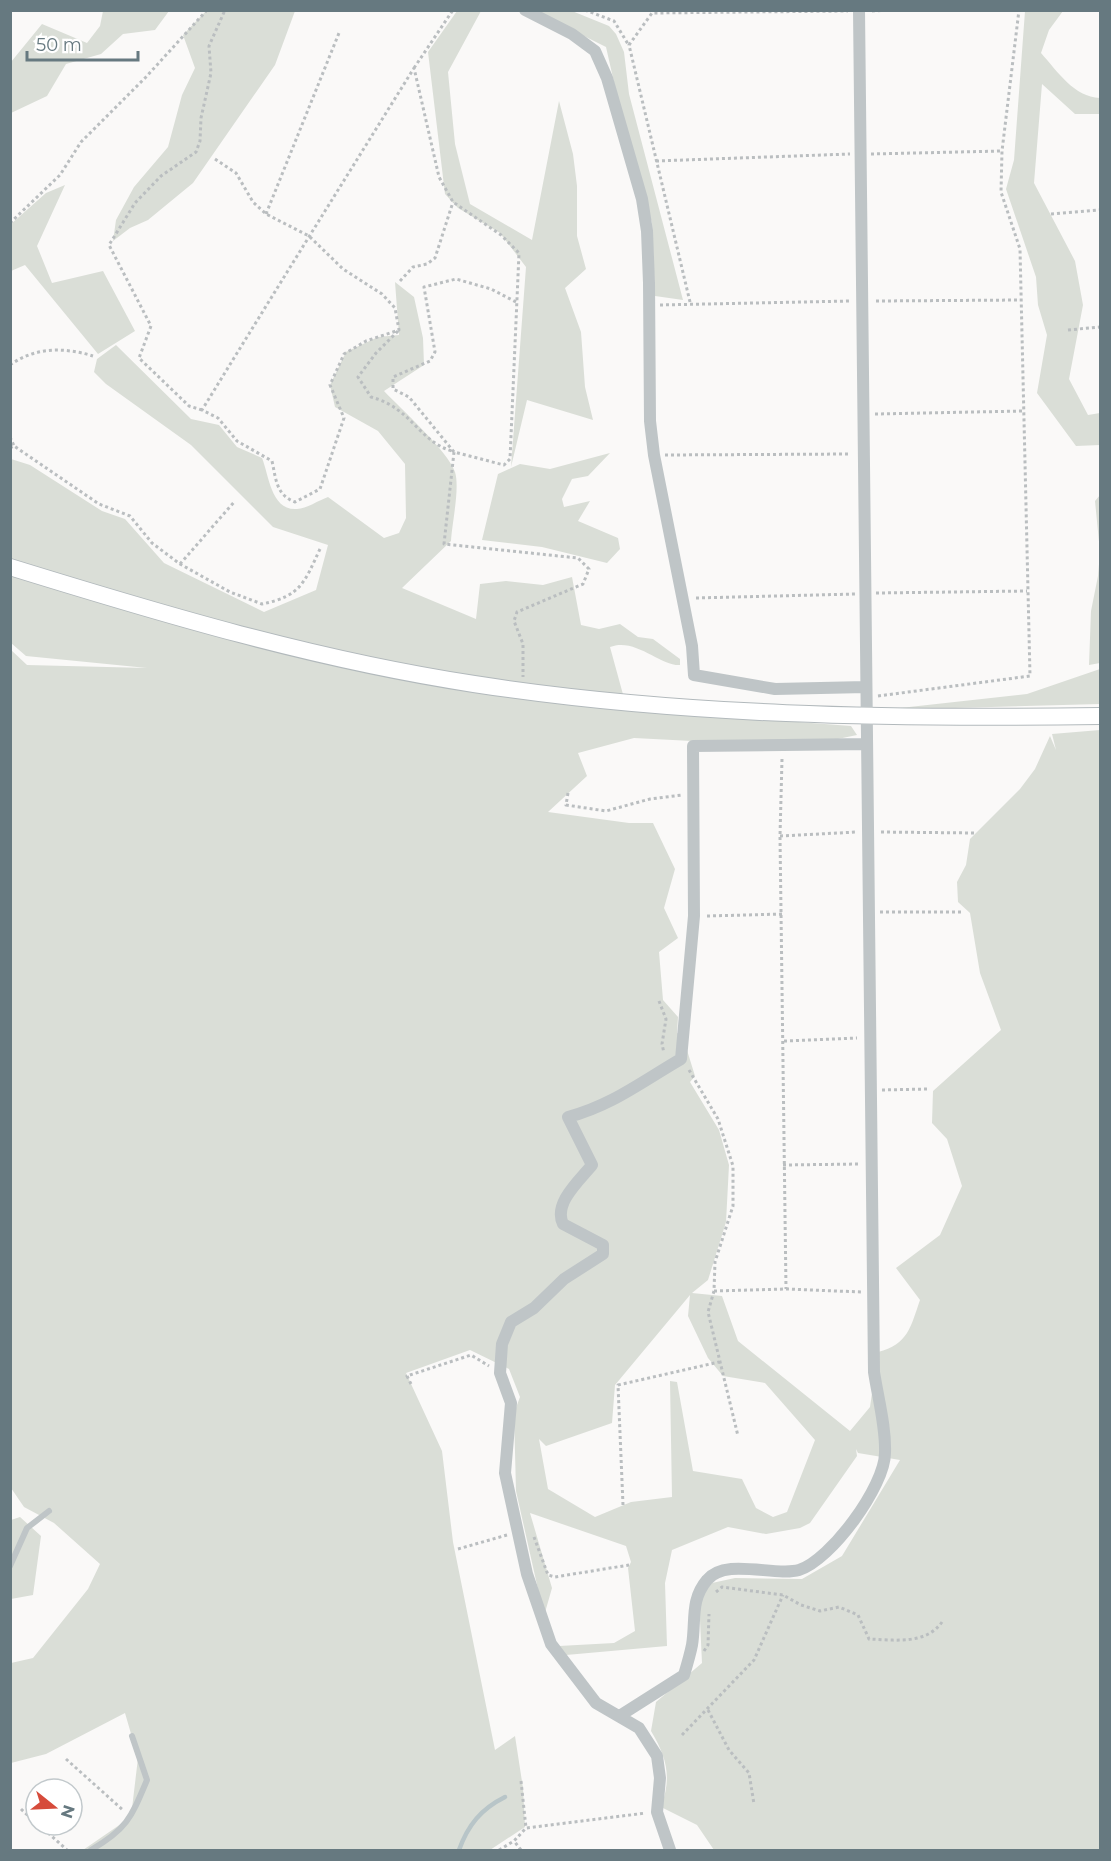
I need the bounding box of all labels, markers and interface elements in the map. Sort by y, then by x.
scale bar [27,24,138,62]
text: 50 m [36,34,82,56]
north arrow [24,1777,84,1837]
text: N [57,1802,79,1821]

